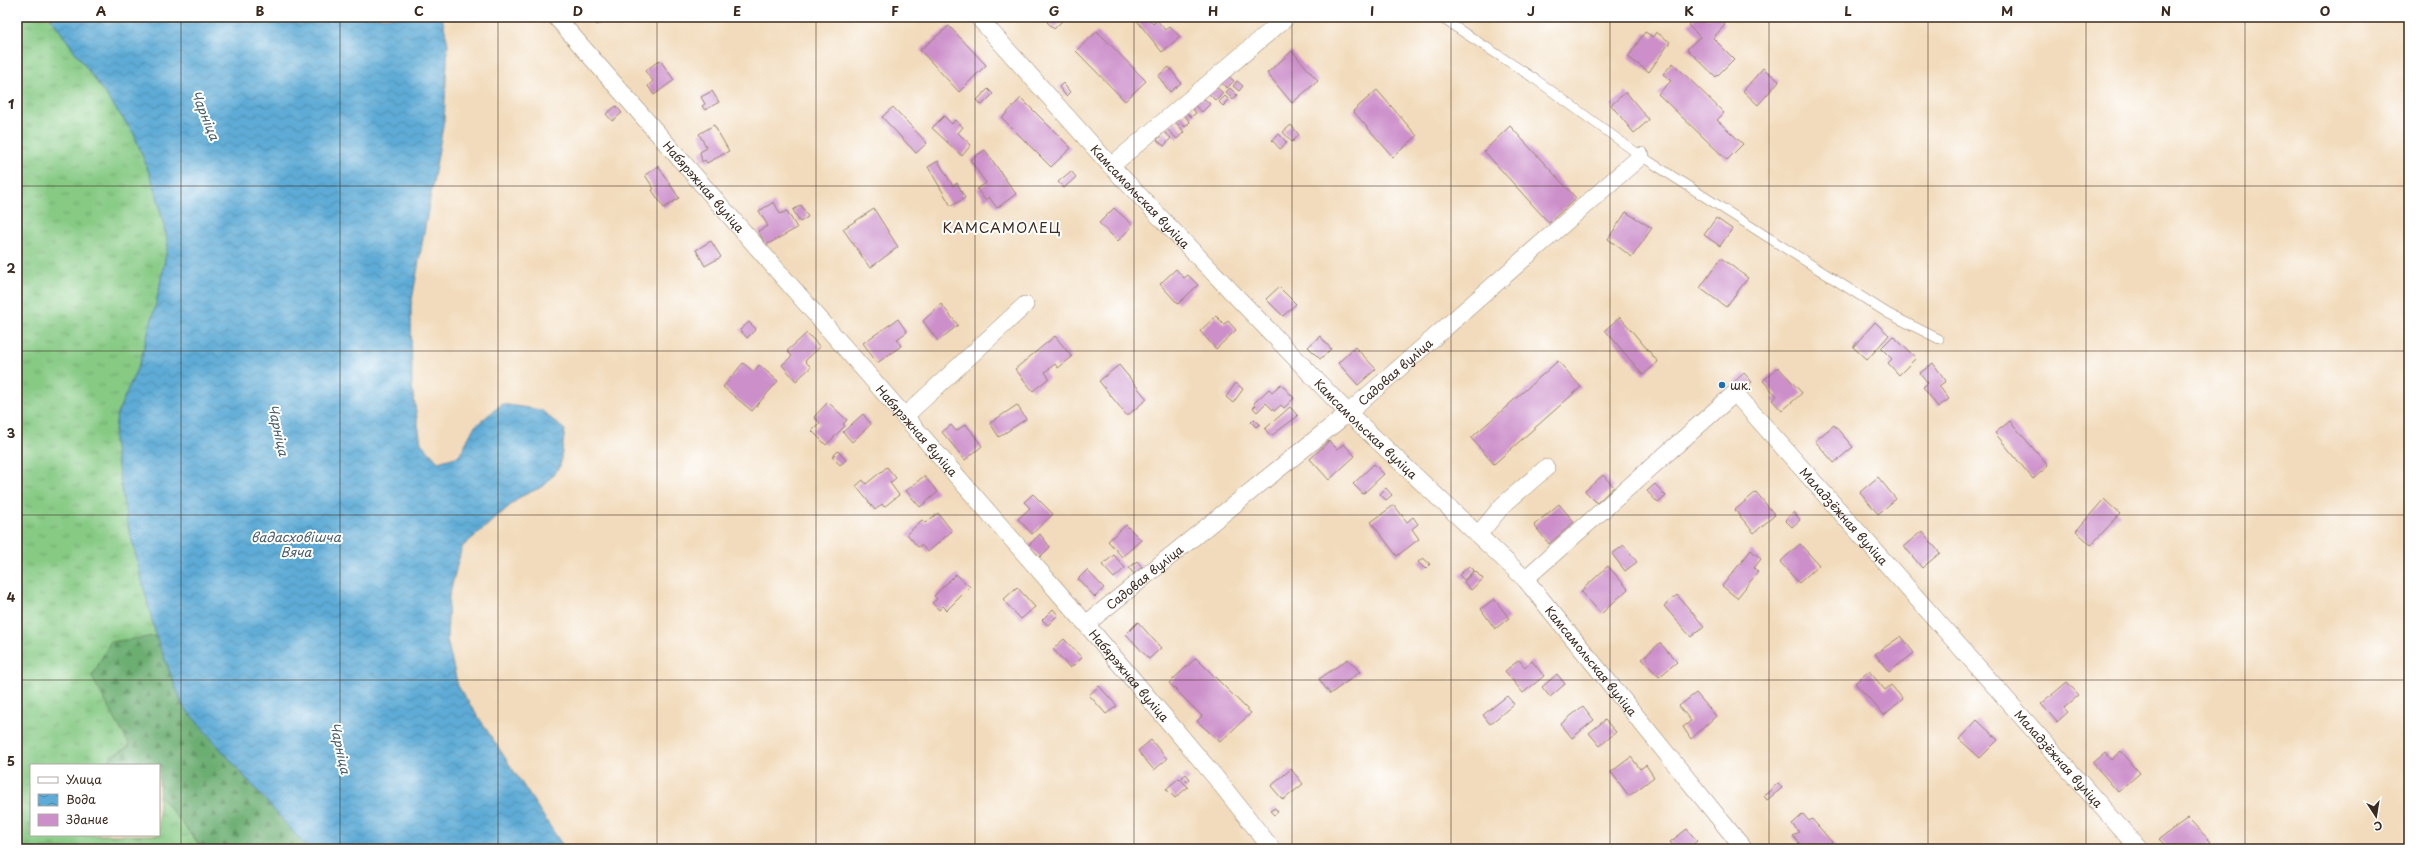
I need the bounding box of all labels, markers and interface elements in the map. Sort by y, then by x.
text: A [96,1,106,20]
text: B [256,1,265,20]
text: C [414,1,424,20]
text: D [573,1,583,20]
text: E [733,1,741,20]
text: F [891,1,899,20]
text: G [1049,1,1059,20]
text: H [1208,1,1218,20]
text: I [1370,1,1374,20]
text: J [1527,1,1535,20]
text: K [1684,1,1694,20]
text: L [1844,1,1852,20]
text: M [2001,1,2013,20]
text: N [2161,1,2171,20]
text: O [2320,1,2330,20]
water label: Чарніца [187,87,225,144]
text: 1 [8,94,14,113]
street label: Набярэжная вуліца [659,137,749,237]
street label: Камсамольская вуліца [1087,140,1195,253]
district label: КАМСАМОЛЕЦ [942,217,1062,238]
text: 2 [6,258,16,277]
street label: Садовая вуліца [1354,333,1437,410]
street label: Камсамольская вуліца [1311,375,1422,483]
place label: шк. [1730,376,1751,394]
marker: шк. [1717,380,1727,390]
street label: Набярэжная вуліца [872,381,963,481]
water label: Чарніца [264,402,294,459]
text: 3 [7,423,16,442]
street label: Маладзёжная вуліца [1796,463,1893,570]
water label: вадасховішча Вяча [251,527,342,561]
street label: Садовая вуліца [1102,540,1187,614]
text: 4 [7,587,16,606]
street label: Камсамольская вуліца [1541,602,1642,720]
street label: Набярэжная вуліца [1085,625,1174,726]
street label: Маладзёжная вуліца [2011,706,2108,812]
water label: Чарніца [326,720,356,777]
text: 5 [7,751,15,770]
legend [30,764,160,836]
text: Улица [66,770,102,788]
text: Вода [66,790,96,808]
north arrow [2356,796,2396,836]
text: Здание [66,810,108,828]
text: С [2372,817,2384,835]

